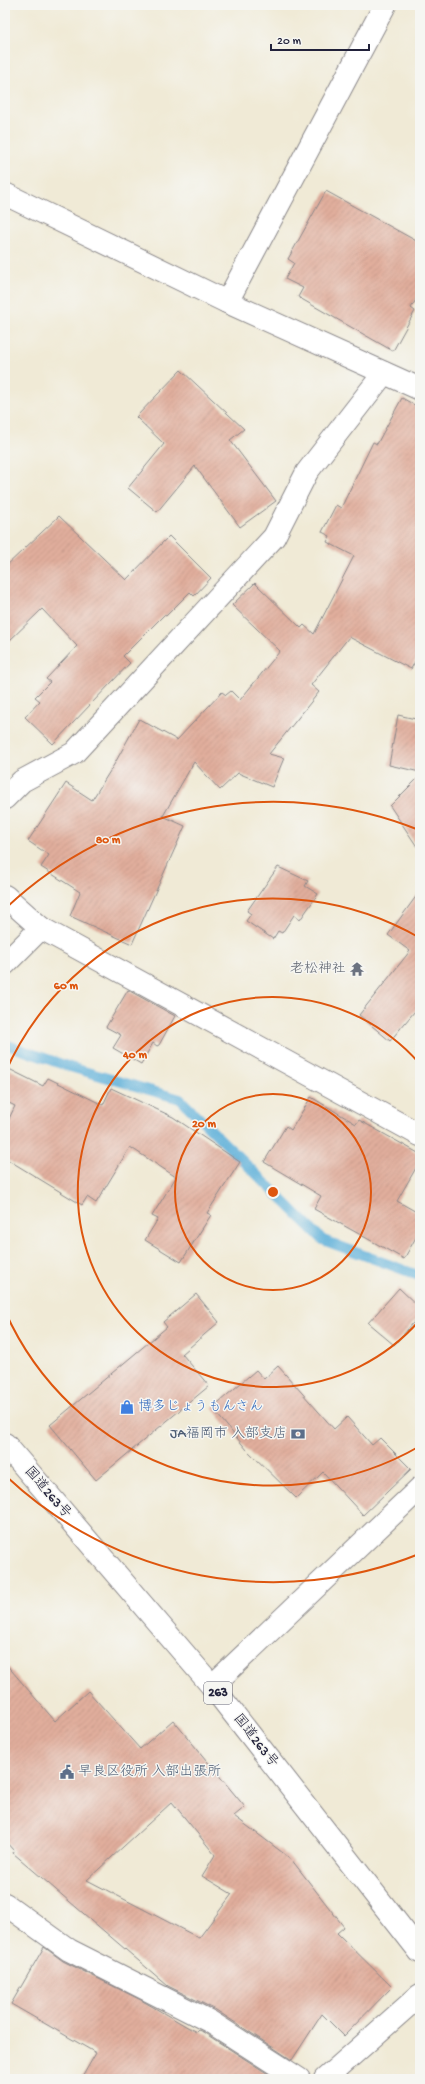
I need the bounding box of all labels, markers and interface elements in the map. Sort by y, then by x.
scale bar [271,26,369,52]
text: 20 m [277,35,302,49]
text: 80 m [96,834,121,848]
place label: 老松神社 [290,961,346,978]
temple icon: 老松神社 [349,961,365,977]
text: 60 m [54,980,79,994]
text: 40 m [122,1049,147,1063]
text: 20 m [192,1118,217,1132]
centre of rings [266,1185,280,1199]
shop icon: 博多じょうもんさん [119,1399,135,1415]
place label: 博多じょうもんさん [138,1399,263,1416]
place label: JA福岡市 入部支店 [170,1426,287,1443]
bank icon: JA福岡市 入部支店 [290,1426,306,1442]
street label: 国道263号 [20,1464,74,1522]
road number: 263 [204,1682,232,1704]
street label: 国道263号 [229,1711,281,1771]
public building icon: 早良区役所 入部出張所 [59,1764,75,1780]
place label: 早良区役所 入部出張所 [78,1764,221,1781]

